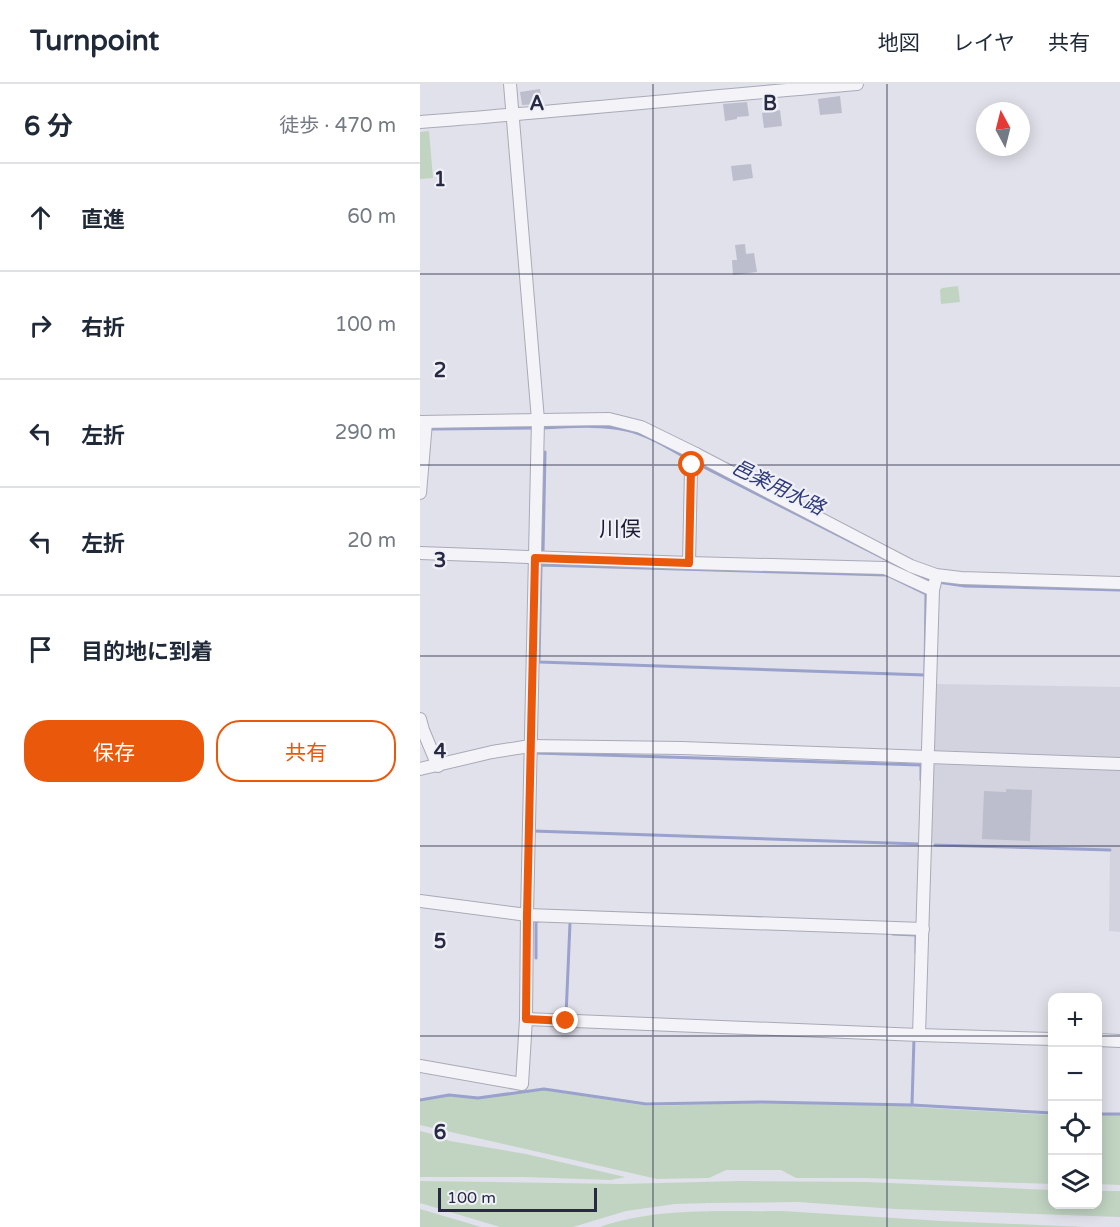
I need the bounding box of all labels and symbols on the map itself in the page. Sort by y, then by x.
text: A [530,92,545,116]
text: B [763,92,777,116]
north arrow [976,102,1030,156]
text: 1 [434,168,446,192]
text: 2 [434,359,446,383]
route start [678,451,704,477]
water label: 邑楽用水路 [728,455,830,522]
district label: 川俣 [599,517,641,542]
text: 3 [434,549,446,573]
text: 4 [434,740,447,764]
text: 5 [434,930,446,954]
route end [552,1007,578,1033]
text: 6 [434,1121,446,1145]
scale bar [438,1185,597,1212]

